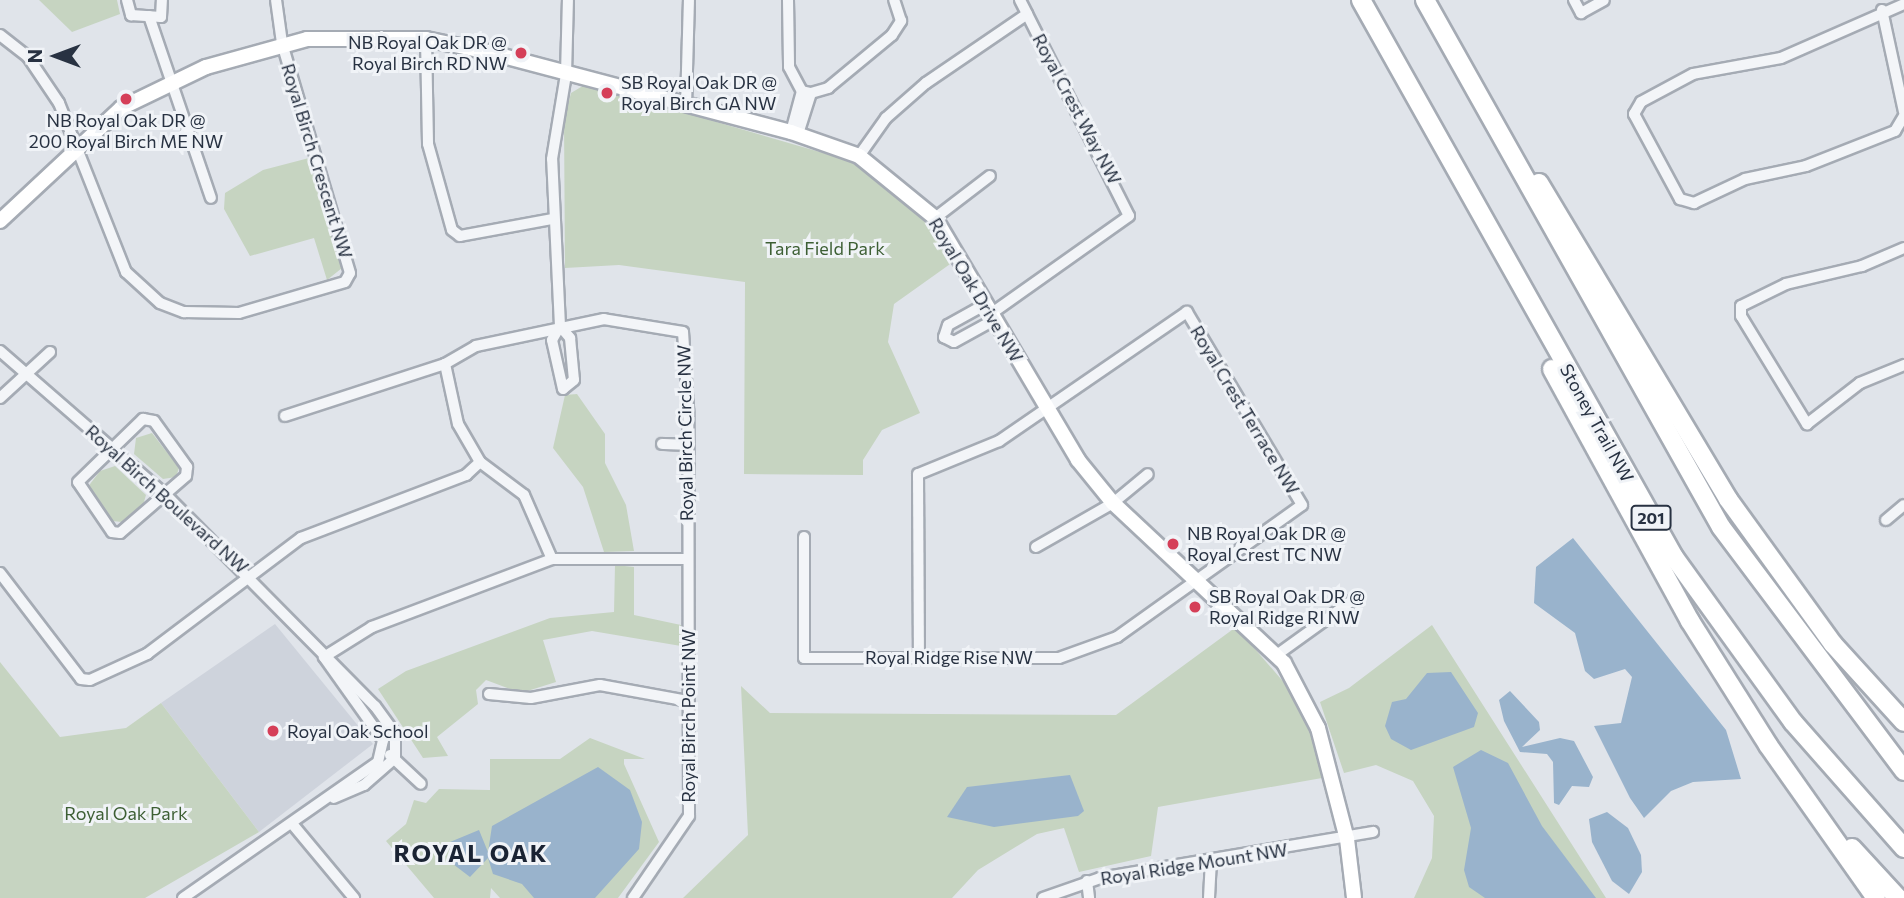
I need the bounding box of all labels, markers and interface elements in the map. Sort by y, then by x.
north arrow [21,21,91,91]
street label: Royal Crest Way NW [1028,30,1126,188]
place label: NB Royal Oak DR @ Royal Birch RD NW [348,32,507,74]
marker: NB Royal Oak DR @ Royal Birch RD NW [513,45,529,61]
text: N [23,49,46,63]
street label: Royal Birch Crescent NW [277,61,357,261]
place label: SB Royal Oak DR @ Royal Birch GA NW [621,72,777,114]
marker: SB Royal Oak DR @ Royal Birch GA NW [599,85,615,101]
marker: NB Royal Oak DR @ 200 Royal Birch ME NW [118,91,134,107]
place label: NB Royal Oak DR @ 200 Royal Birch ME NW [29,110,223,152]
street label: Royal Oak Drive NW [924,214,1028,366]
park label: Tara Field Park [765,237,885,259]
street label: Royal Crest Terrace NW [1186,322,1304,498]
street label: Royal Birch Circle NW [673,345,697,521]
street label: Stoney Trail NW [1556,360,1638,486]
street label: Royal Birch Boulevard NW [81,420,253,578]
road number: 201 [1630,505,1672,530]
place label: NB Royal Oak DR @ Royal Crest TC NW [1187,523,1346,566]
marker: NB Royal Oak DR @ Royal Crest TC NW [1165,536,1181,552]
place label: SB Royal Oak DR @ Royal Ridge RI NW [1209,586,1365,628]
marker: SB Royal Oak DR @ Royal Ridge RI NW [1187,599,1203,615]
street label: Royal Birch Point NW [677,629,699,803]
street label: Royal Ridge Rise NW [865,646,1033,668]
place label: Royal Oak School [287,720,429,742]
marker: Royal Oak School [265,723,281,739]
park label: Royal Oak Park [64,802,188,824]
district label: ROYAL OAK [395,839,547,867]
street label: Royal Ridge Mount NW [1099,839,1289,889]

